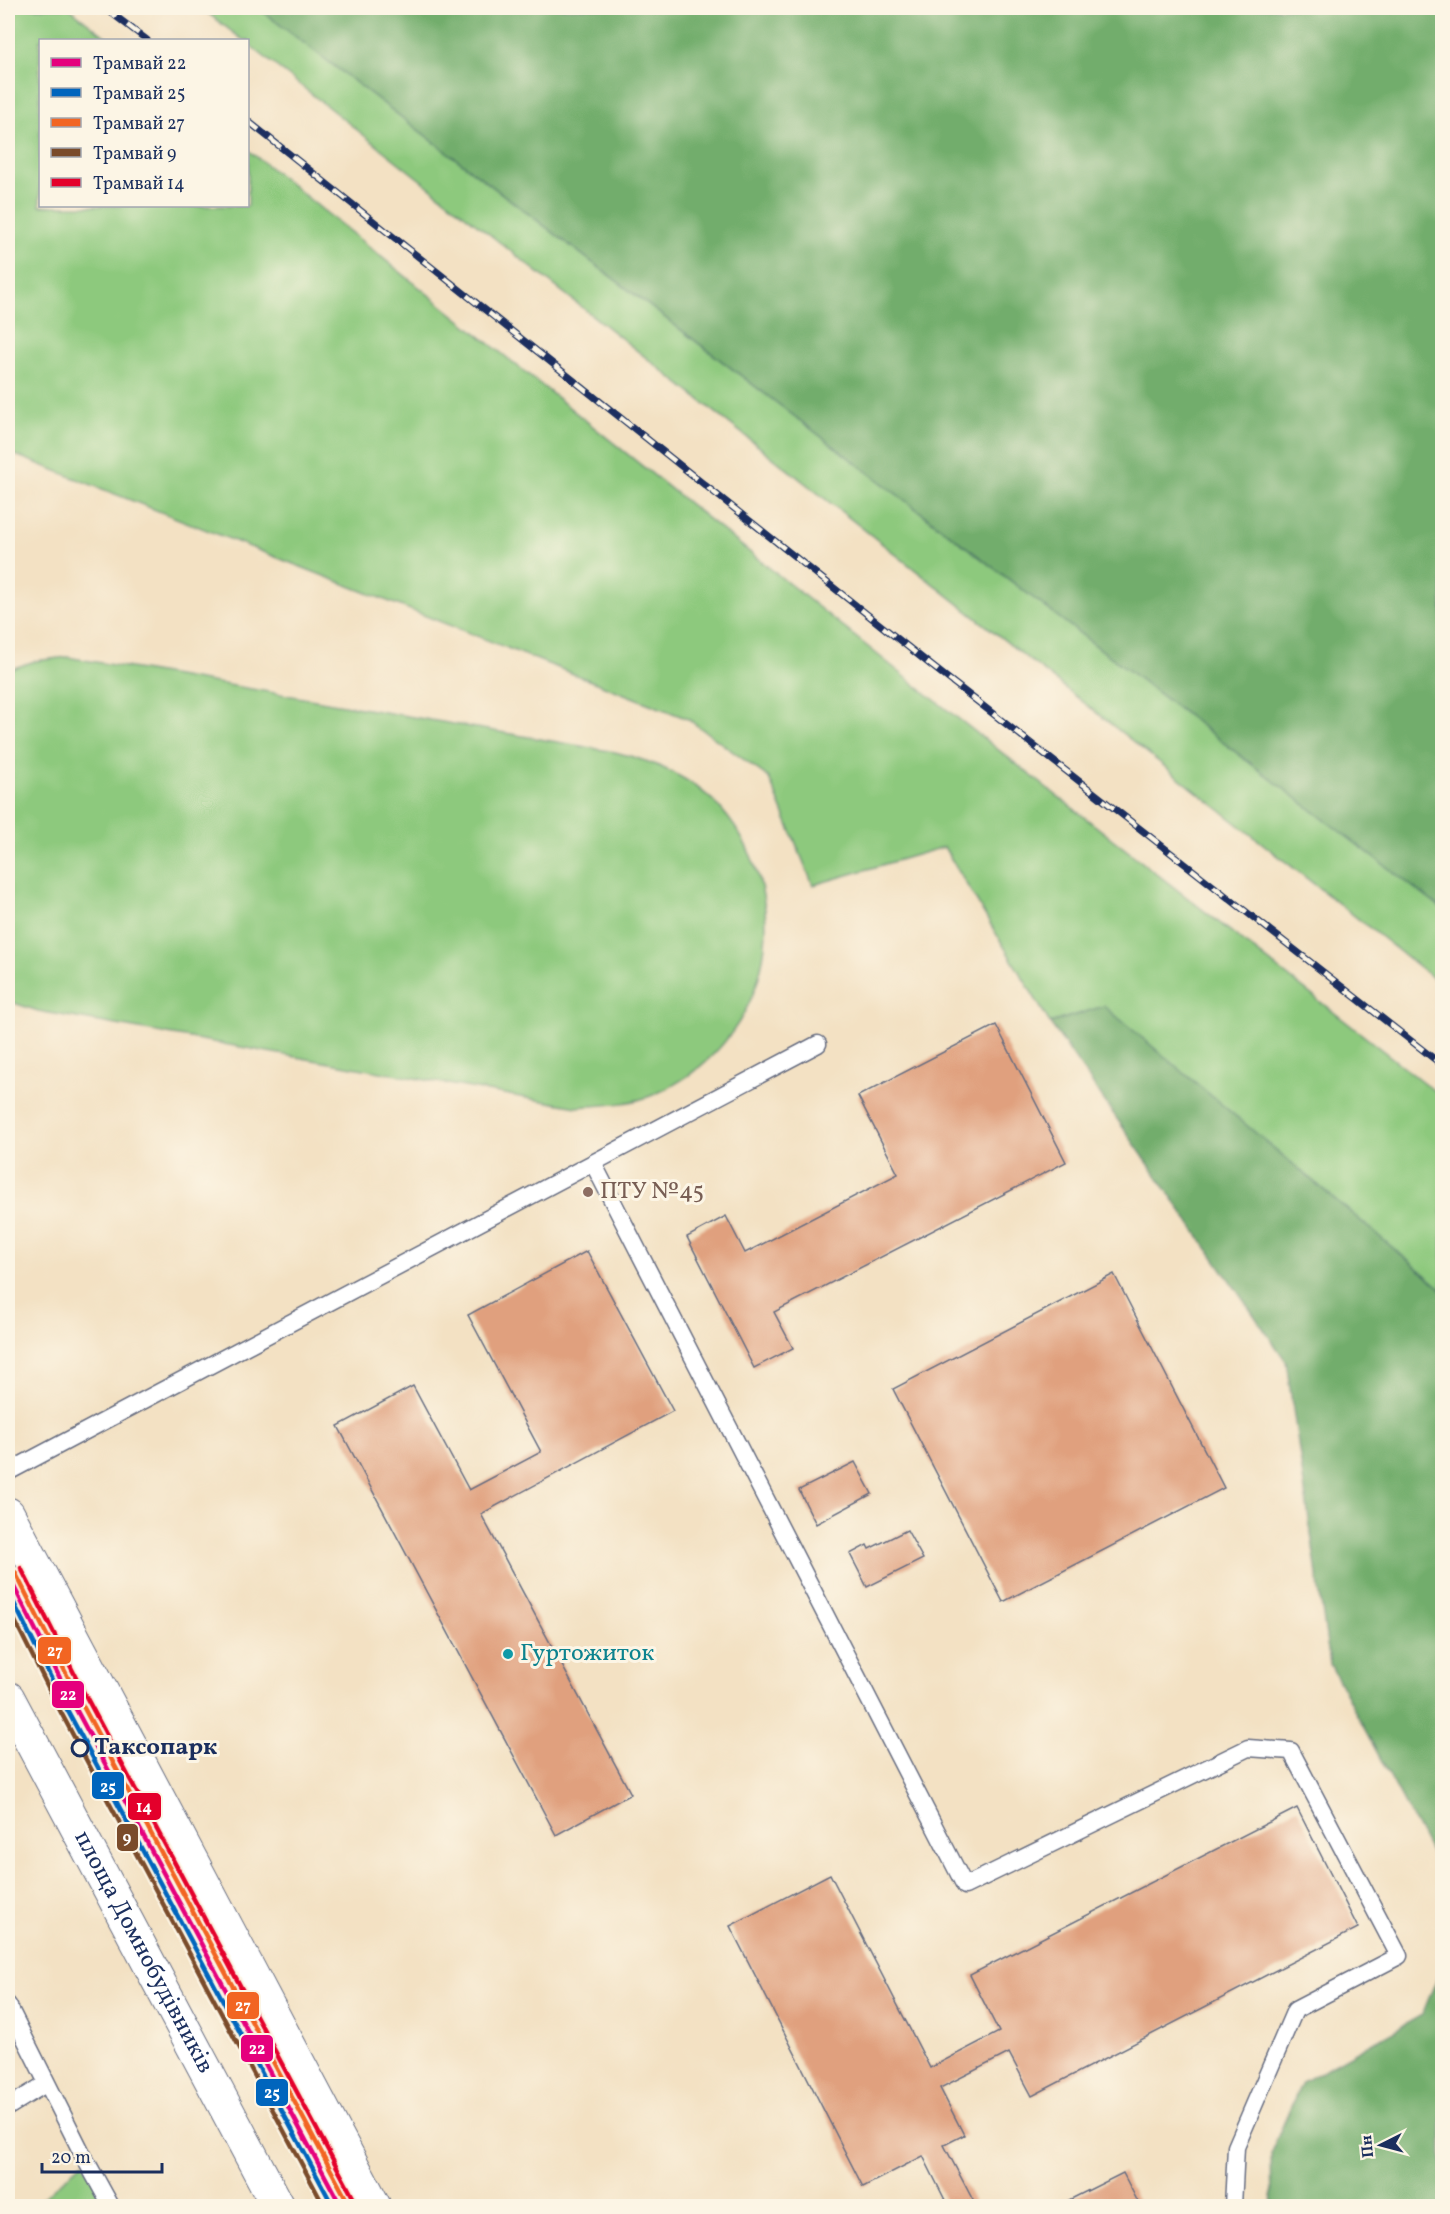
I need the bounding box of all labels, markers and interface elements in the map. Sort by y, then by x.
legend [39,39,249,207]
text: Трамвай 22 [93,52,186,77]
text: Трамвай 25 [93,82,185,107]
text: Трамвай 27 [93,112,185,137]
text: Трамвай 9 [93,142,176,167]
text: Трамвай 14 [93,172,185,197]
place label: ПТУ №45 [600,1175,704,1209]
marker: ПТУ №45 [581,1185,595,1199]
line badge: 27 [37,1636,72,1665]
place label: Гуртожиток [520,1637,655,1671]
text: 27 [47,1641,63,1663]
marker: Гуртожиток [501,1647,515,1661]
line badge: 22 [51,1680,85,1709]
text: 22 [60,1685,76,1707]
place label: Таксопарк [94,1731,217,1765]
marker: Таксопарк [71,1739,89,1757]
line badge: 25 [91,1771,125,1800]
text: 25 [100,1777,116,1799]
line badge: 14 [127,1792,162,1821]
text: 14 [136,1797,152,1819]
line badge: 9 [116,1823,139,1852]
street label: площа Домнобудівників [65,1825,222,2080]
text: 9 [123,1828,132,1850]
line badge: 27 [226,1991,260,2020]
text: 27 [235,1996,251,2018]
line badge: 22 [240,2034,274,2063]
text: 22 [249,2039,265,2061]
line badge: 25 [255,2078,289,2107]
text: 25 [264,2083,280,2105]
north arrow [1351,2115,1411,2175]
text: Пн [1356,2134,1380,2159]
scale bar [42,2136,162,2174]
text: 20 m [51,2146,91,2171]

